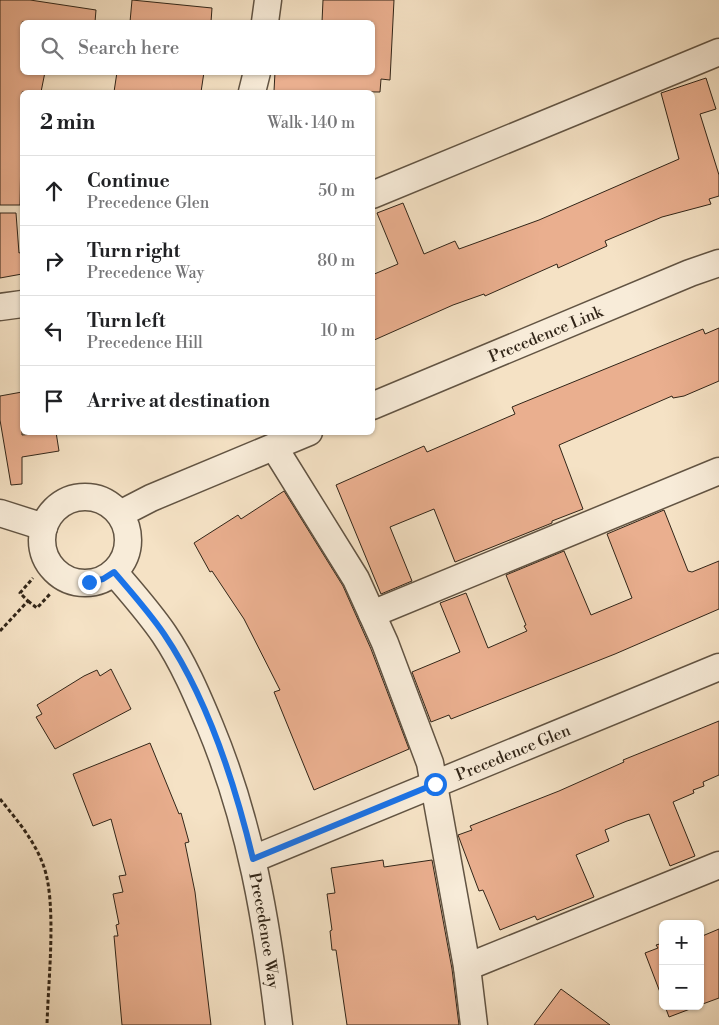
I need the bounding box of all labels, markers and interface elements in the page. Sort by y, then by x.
search box [20,20,375,75]
icon: search [38,34,66,62]
text: Search here [78,36,179,60]
text: 2 min [40,110,95,136]
text: Walk · 140 m [267,113,355,133]
text: Continue [87,169,170,193]
icon: ahead [40,177,68,205]
text: 50 m [318,181,355,201]
text: Precedence Glen [87,193,209,213]
text: Turn right [87,239,180,263]
icon: right [40,247,68,275]
text: 80 m [317,251,355,271]
text: Precedence Way [87,263,204,283]
street label: Precedence Link [486,301,607,367]
text: Turn left [87,309,166,333]
icon: left [40,317,68,345]
text: 10 m [321,321,355,341]
text: Precedence Hill [87,333,203,353]
icon: arrive [40,387,68,415]
text: Arrive at destination [87,389,270,413]
route end [78,571,101,594]
street label: Precedence Glen [453,720,574,785]
route start [424,773,447,796]
street label: Precedence Way [244,871,283,990]
map controls [659,920,704,1010]
button: + [659,920,704,965]
button: − [659,965,704,1010]

